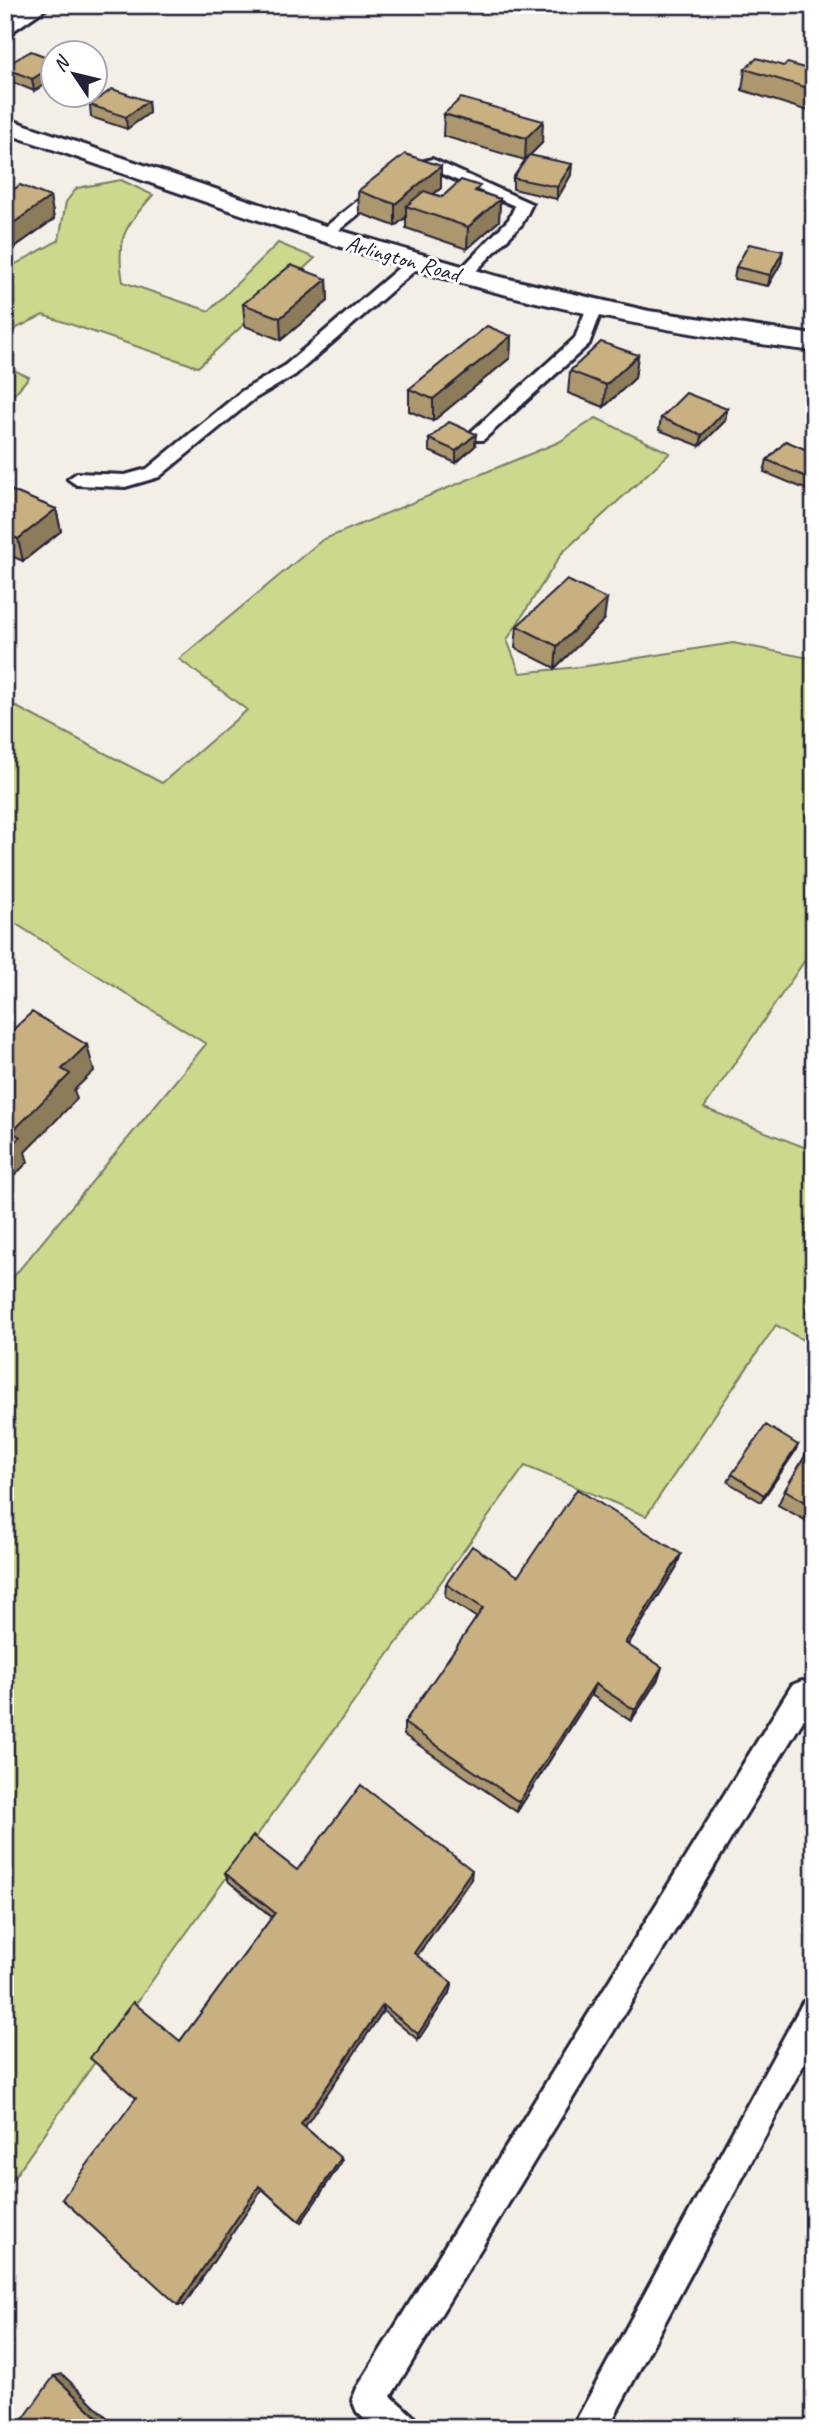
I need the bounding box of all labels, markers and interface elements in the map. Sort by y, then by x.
north arrow [38,38,108,108]
text: N [48,50,76,77]
street label: Arlington Road [342,228,467,290]

